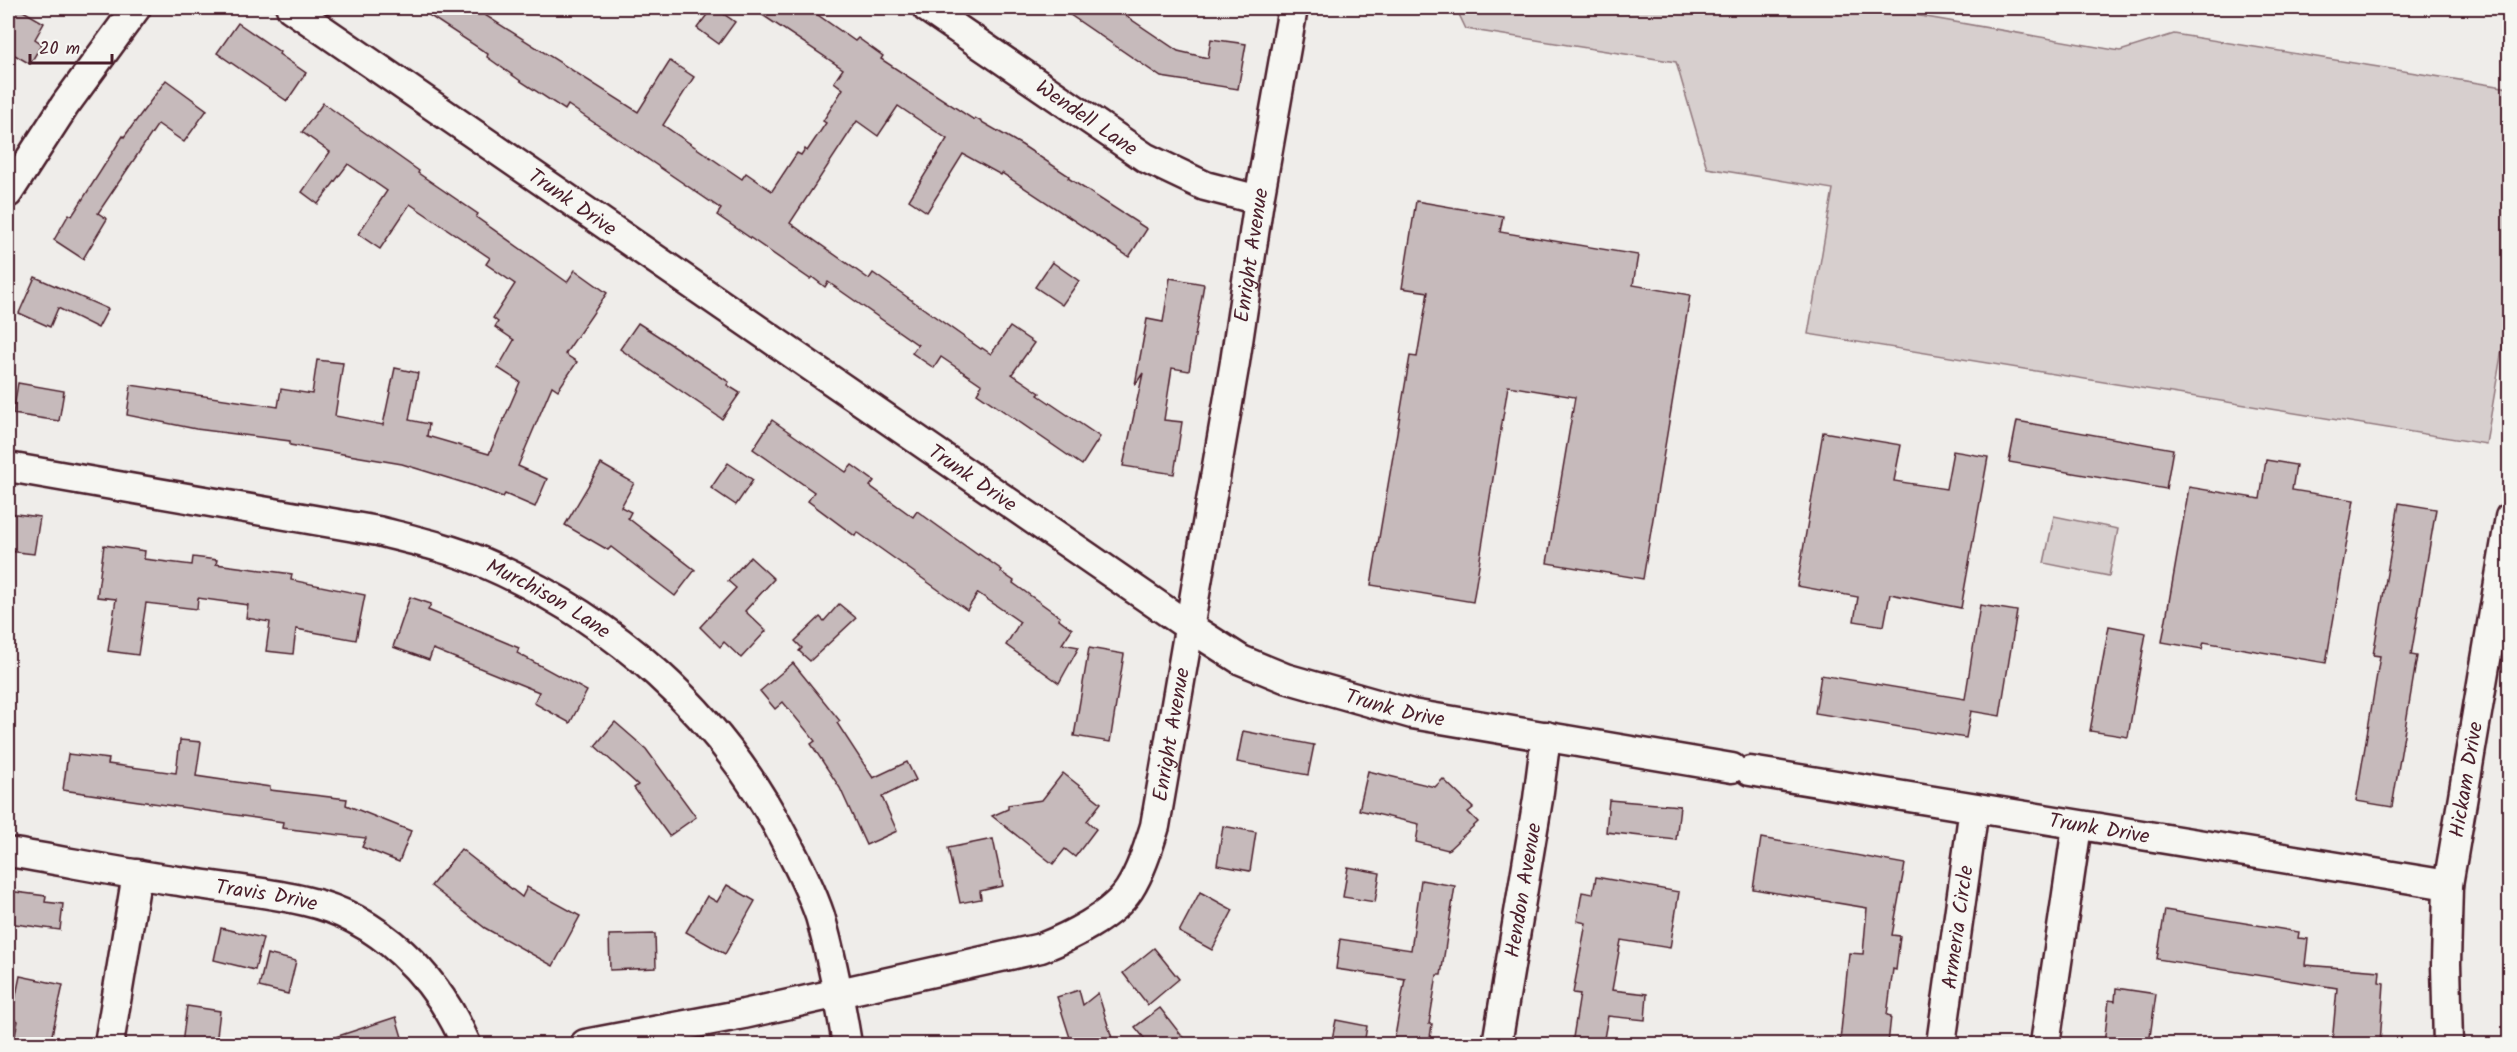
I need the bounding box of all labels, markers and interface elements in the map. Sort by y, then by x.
scale bar [30,27,112,65]
text: 20 m [39,35,80,64]
street label: Wendell Lane [1028,72,1145,166]
street label: Trunk Drive [521,161,623,246]
street label: Enright Avenue [1226,185,1279,325]
street label: Trunk Drive [921,437,1024,522]
street label: Murchison Lane [480,551,618,649]
street label: Enright Avenue [1145,665,1200,804]
street label: Trunk Drive [1341,681,1448,737]
street label: Hickam Drive [2441,719,2493,840]
street label: Trunk Drive [2046,805,2152,854]
street label: Hendon Avenue [1497,820,1552,960]
street label: Armeria Circle [1934,863,1984,991]
street label: Travis Drive [213,871,321,922]

